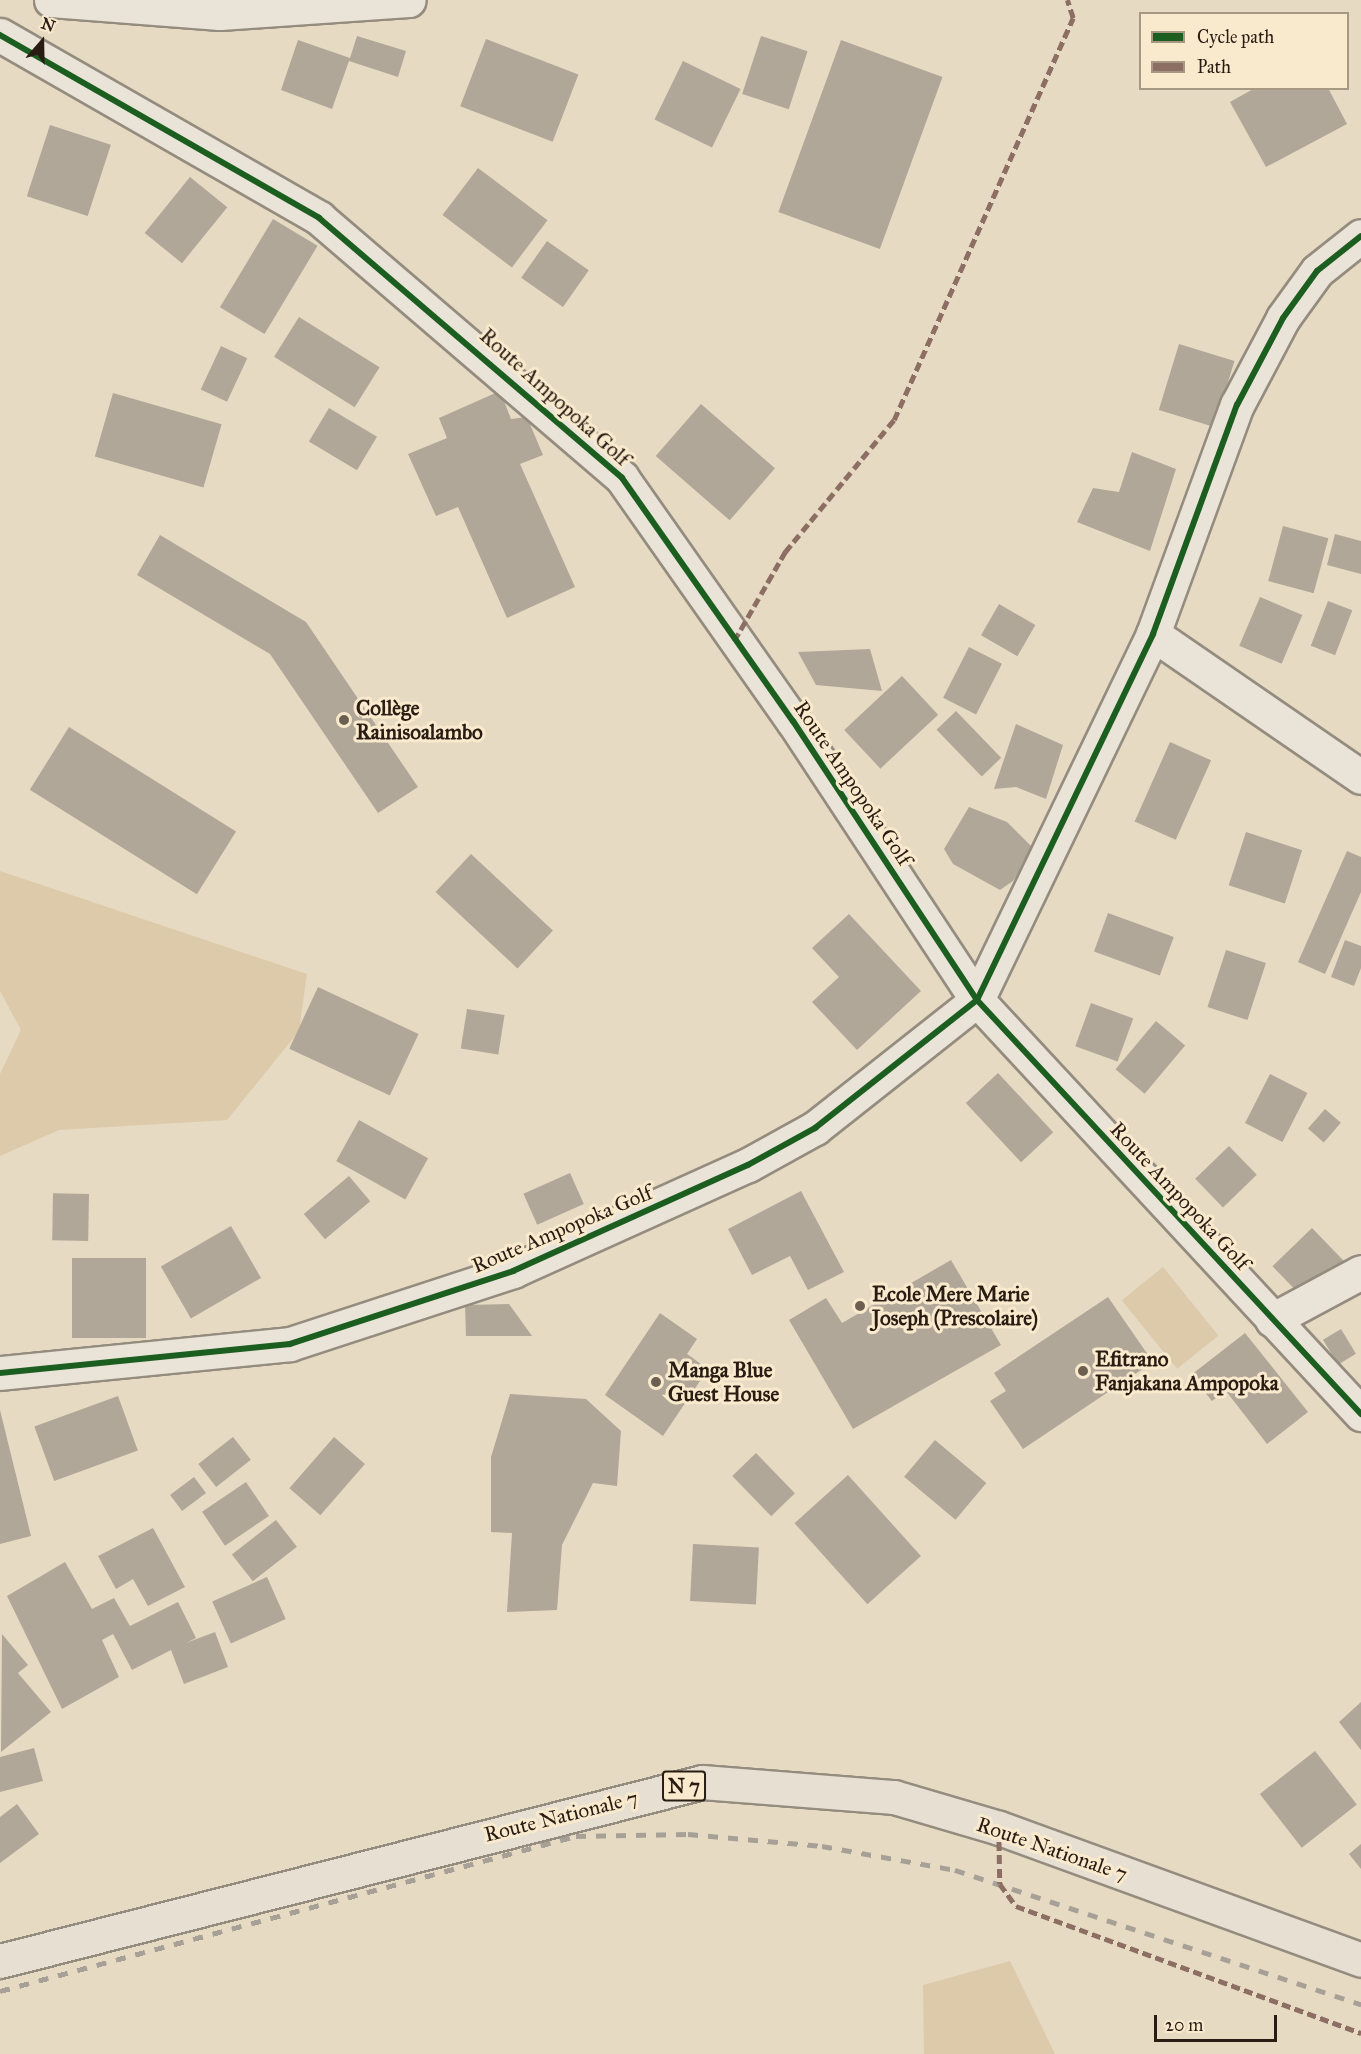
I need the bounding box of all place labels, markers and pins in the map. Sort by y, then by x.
place label: Collège Rainisoalambo [356,695,483,745]
marker: Collège Rainisoalambo [337,713,351,727]
place label: Ecole Mere Marie Joseph (Prescolaire) [872,1281,1038,1331]
marker: Ecole Mere Marie Joseph (Prescolaire) [853,1299,867,1313]
place label: Efitrano Fanjakana Ampopoka [1095,1346,1279,1396]
place label: Manga Blue Guest House [668,1357,779,1407]
marker: Efitrano Fanjakana Ampopoka [1076,1364,1090,1378]
marker: Manga Blue Guest House [649,1375,663,1389]

